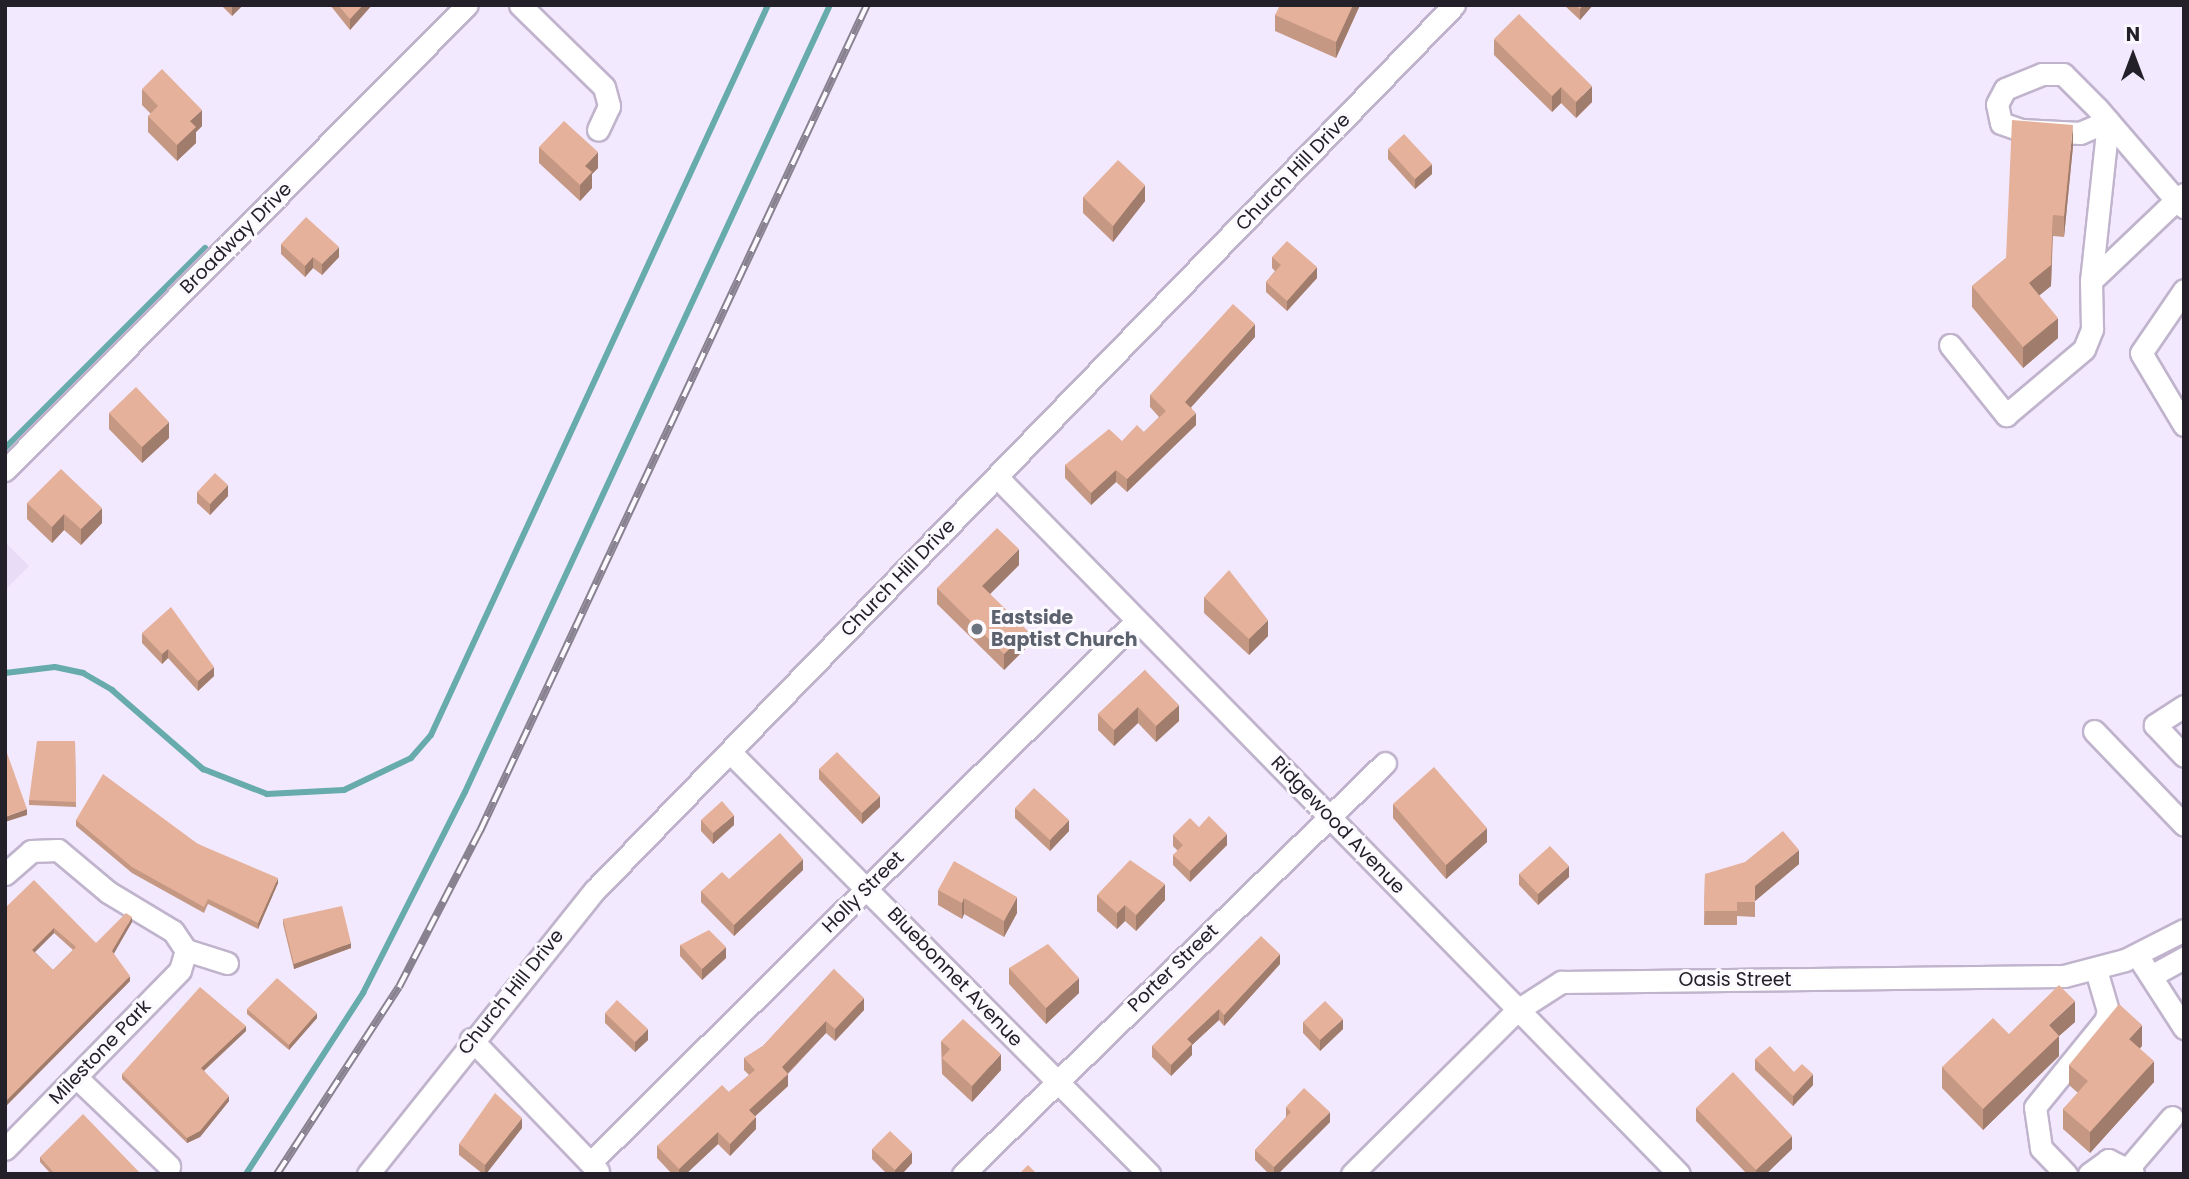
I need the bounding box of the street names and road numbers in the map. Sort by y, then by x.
street label: Church Hill Drive [1231,108,1355,236]
street label: Broadway Drive [175,177,297,299]
street label: Church Hill Drive [836,514,960,642]
street label: Ridgewood Avenue [1266,751,1410,899]
street label: Holly Street [817,846,909,938]
street label: Bluebonnet Avenue [883,903,1027,1051]
street label: Porter Street [1123,919,1223,1017]
street label: Church Hill Drive [453,925,569,1059]
street label: Oasis Street [1679,969,1791,991]
street label: Milestone Park [44,995,156,1109]

